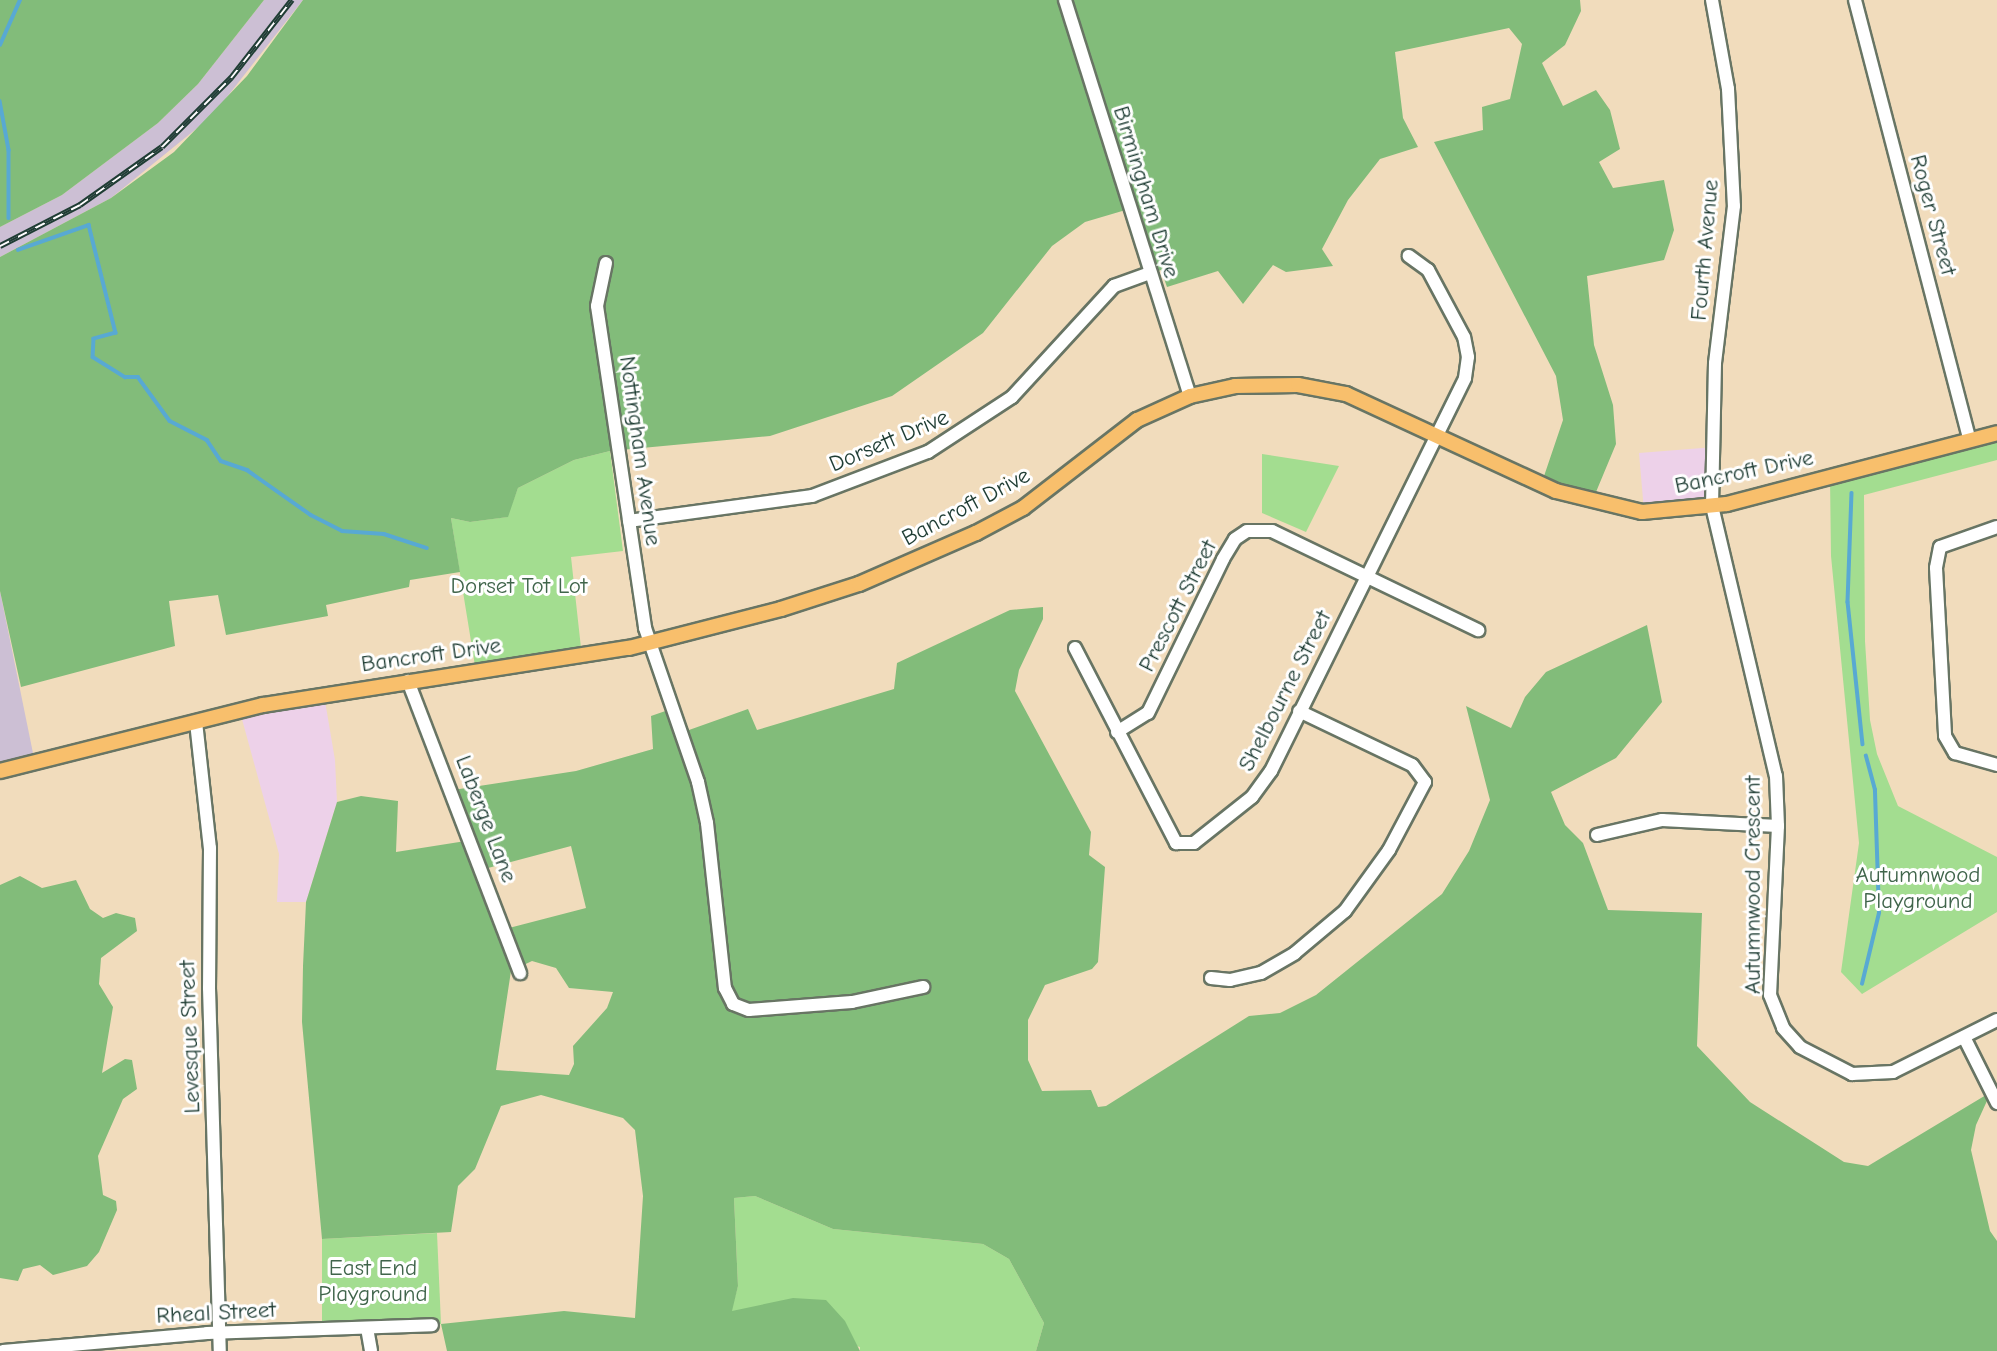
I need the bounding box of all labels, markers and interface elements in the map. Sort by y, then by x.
street label: Birmingham Drive [1107,103,1185,281]
street label: Roger Street [1904,152,1962,278]
street label: Fourth Avenue [1685,178,1725,322]
street label: Nottingham Avenue [613,354,667,548]
street label: Dorsett Drive [825,403,953,479]
street label: Bancroft Drive [1672,444,1816,500]
street label: Bancroft Drive [897,462,1035,552]
street label: Prescott Street [1133,536,1223,676]
park label: Dorset Tot Lot [451,572,587,600]
street label: Shelbourne Street [1233,606,1337,776]
street label: Bancroft Drive [359,632,503,678]
street label: Laberge Lane [449,752,523,886]
street label: Autumnwood Crescent [1739,776,1767,994]
park label: Autumnwood Playground [1855,861,1981,915]
street label: Levesque Street [174,960,206,1114]
park label: East End Playground [318,1254,428,1308]
street label: Rheal Street [155,1296,277,1330]

